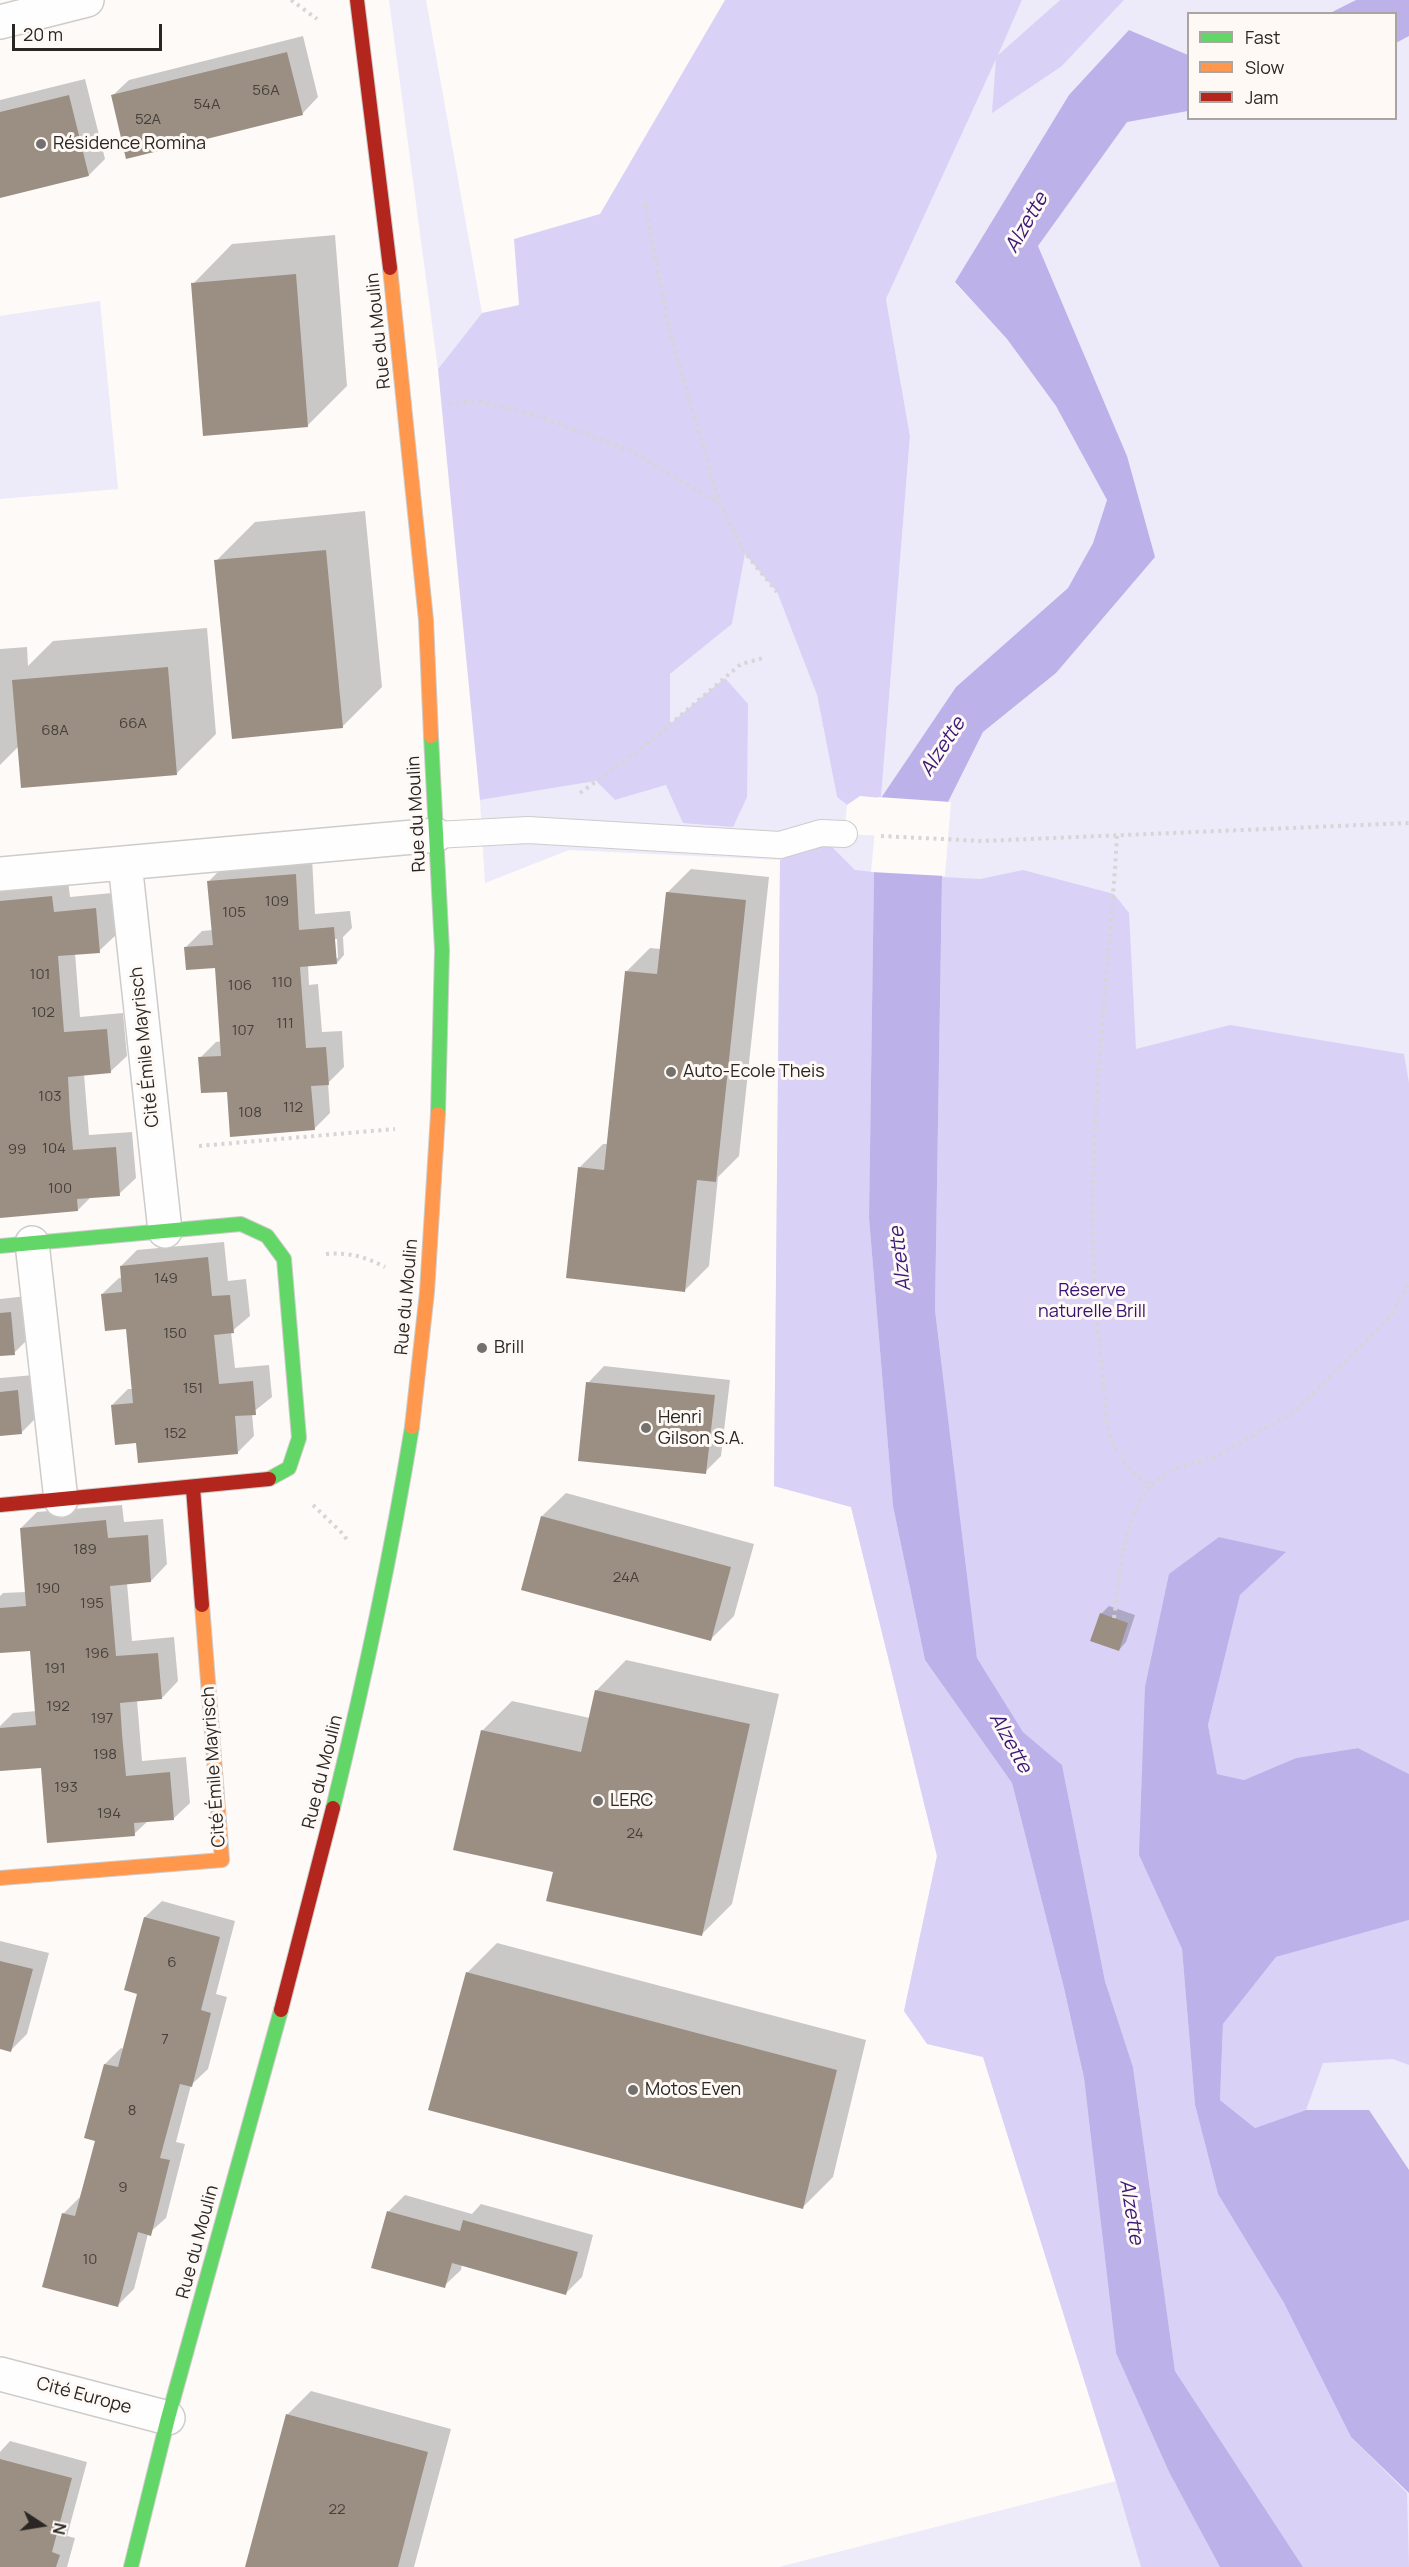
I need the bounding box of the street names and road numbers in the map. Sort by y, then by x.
street label: Rue du Moulin [362,272,396,390]
street label: Rue du Moulin [403,755,431,873]
street label: Cité Émile Mayrisch [126,966,164,1128]
street label: Rue du Moulin [391,1238,423,1356]
street label: Cité Émile Mayrisch [198,1686,230,1848]
street label: Rue du Moulin [298,1713,348,1831]
street label: Rue du Moulin [172,2183,224,2301]
street label: Cité Europe [34,2373,134,2419]

